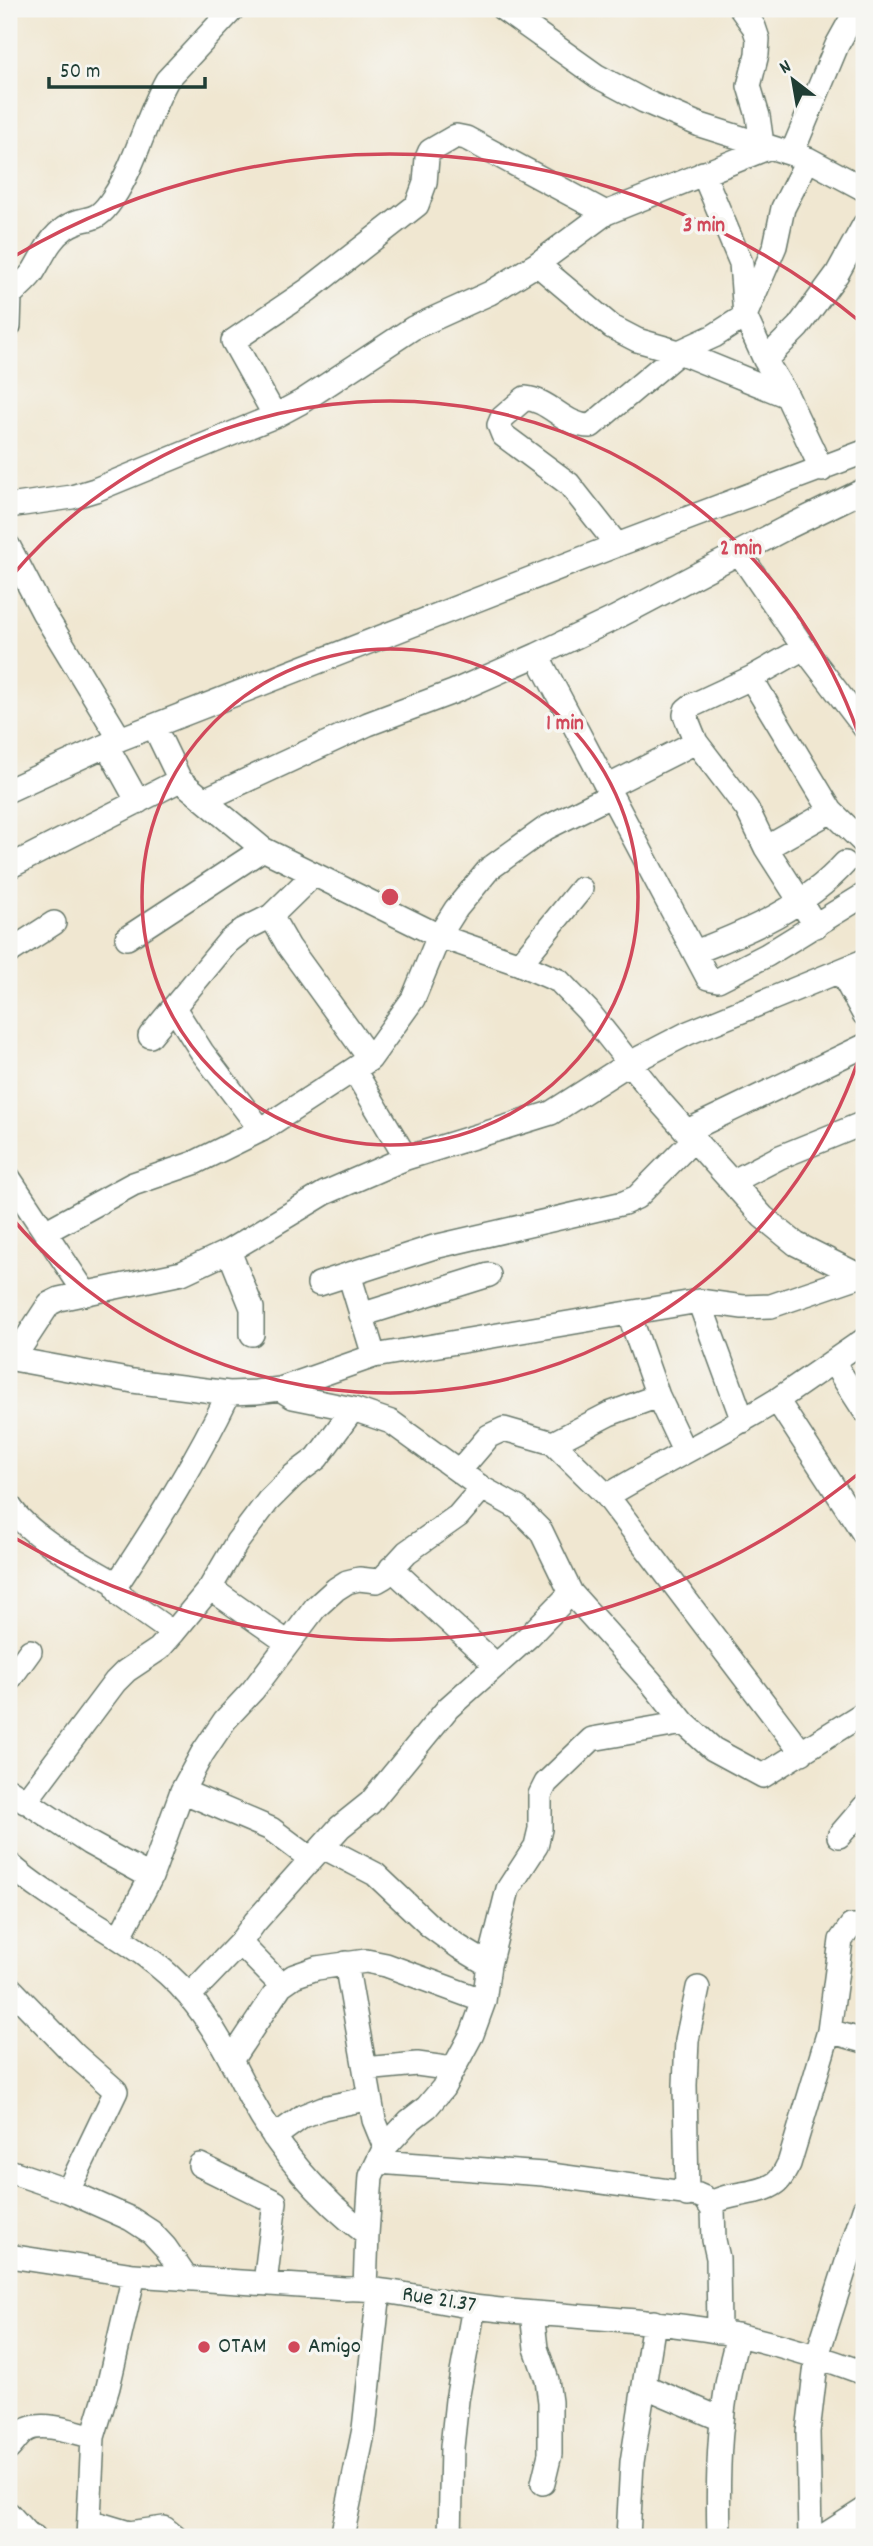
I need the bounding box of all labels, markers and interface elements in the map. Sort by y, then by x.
scale bar [49,46,205,90]
north arrow [758,46,828,116]
text: N [775,54,797,82]
text: 50 m [60,58,100,88]
text: 3 min [683,212,725,242]
text: 2 min [720,535,762,565]
text: 1 min [546,710,584,740]
centre of rings [378,885,402,909]
street label: Rue 21.37 [400,2279,478,2323]
place label: OTAM [218,2331,266,2364]
place label: Amigo [308,2331,361,2364]
marker: OTAM [196,2339,212,2355]
marker: Amigo [286,2339,302,2355]

